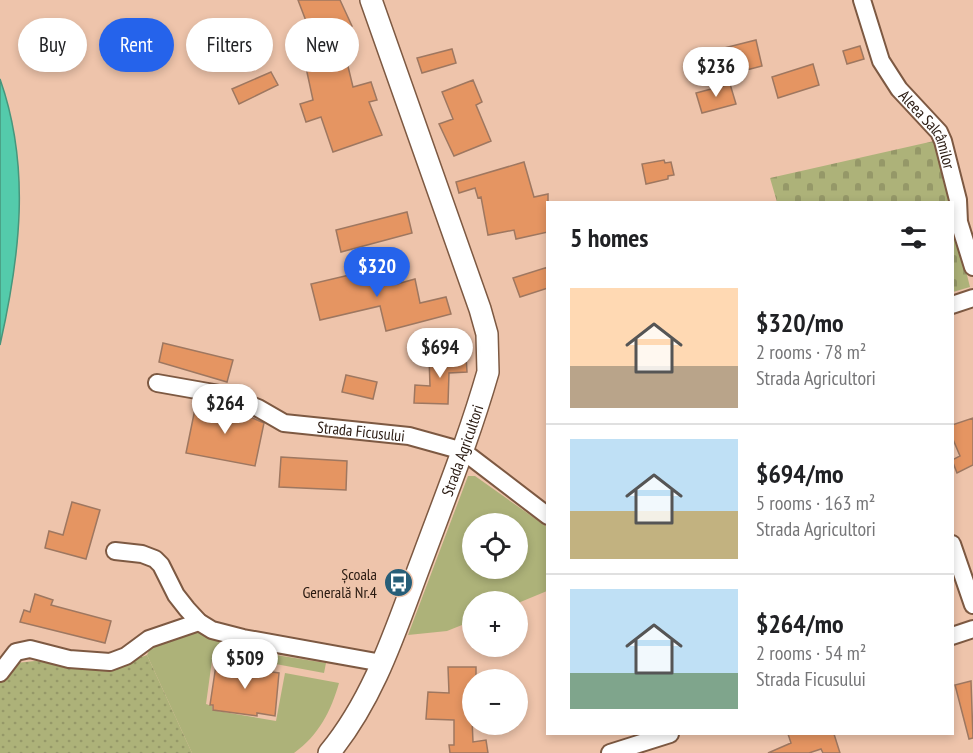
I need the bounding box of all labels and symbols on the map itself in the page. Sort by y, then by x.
pin: $236 [680,47,752,98]
street label: Aleea Salcâmilor [895,86,960,172]
pin: $320 [341,247,413,298]
pin: $694 [404,328,476,379]
pin: $264 [189,384,261,435]
street label: Strada Agricultori [437,402,487,499]
street label: Strada Ficusului [316,417,406,446]
place label: Școala Generală Nr.4 [302,564,377,602]
bus stop icon: Școala Generală Nr.4 [382,567,414,599]
pin: $509 [209,639,281,690]

